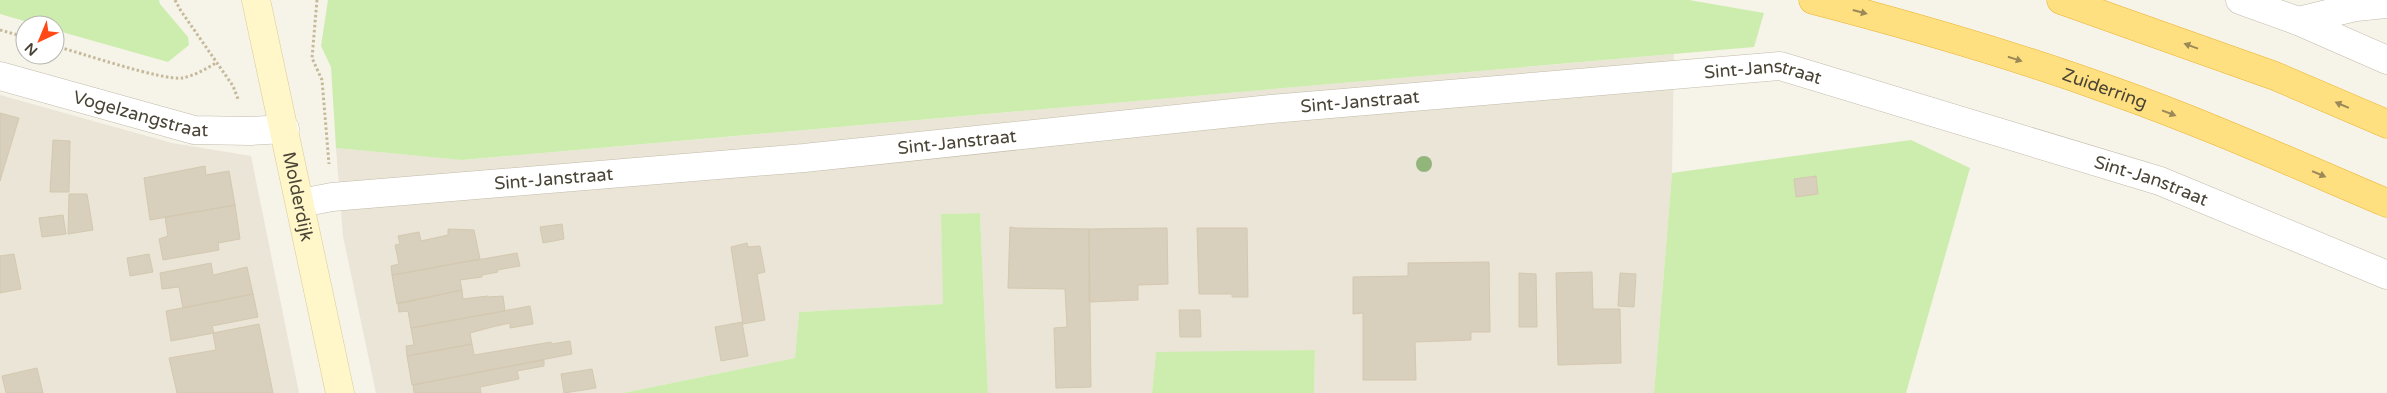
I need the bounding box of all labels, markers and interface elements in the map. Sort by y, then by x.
one-way arrow [1852,9,1867,17]
north arrow [15,15,65,65]
text: N [21,39,41,59]
one-way arrow [2183,42,2198,50]
street label: Sint-Janstraat [1703,55,1824,89]
one-way arrow [2008,56,2023,63]
street label: Zuiderring [2059,63,2151,114]
street label: Sint-Janstraat [1300,85,1420,117]
street label: Vogelzangstraat [71,86,209,141]
one-way arrow [2335,100,2349,108]
one-way arrow [2162,109,2176,117]
street label: Sint-Janstraat [897,125,1018,159]
street label: Molderdijk [278,150,318,244]
street label: Sint-Janstraat [2092,151,2211,211]
street label: Sint-Janstraat [493,163,614,195]
one-way arrow [2312,170,2326,178]

